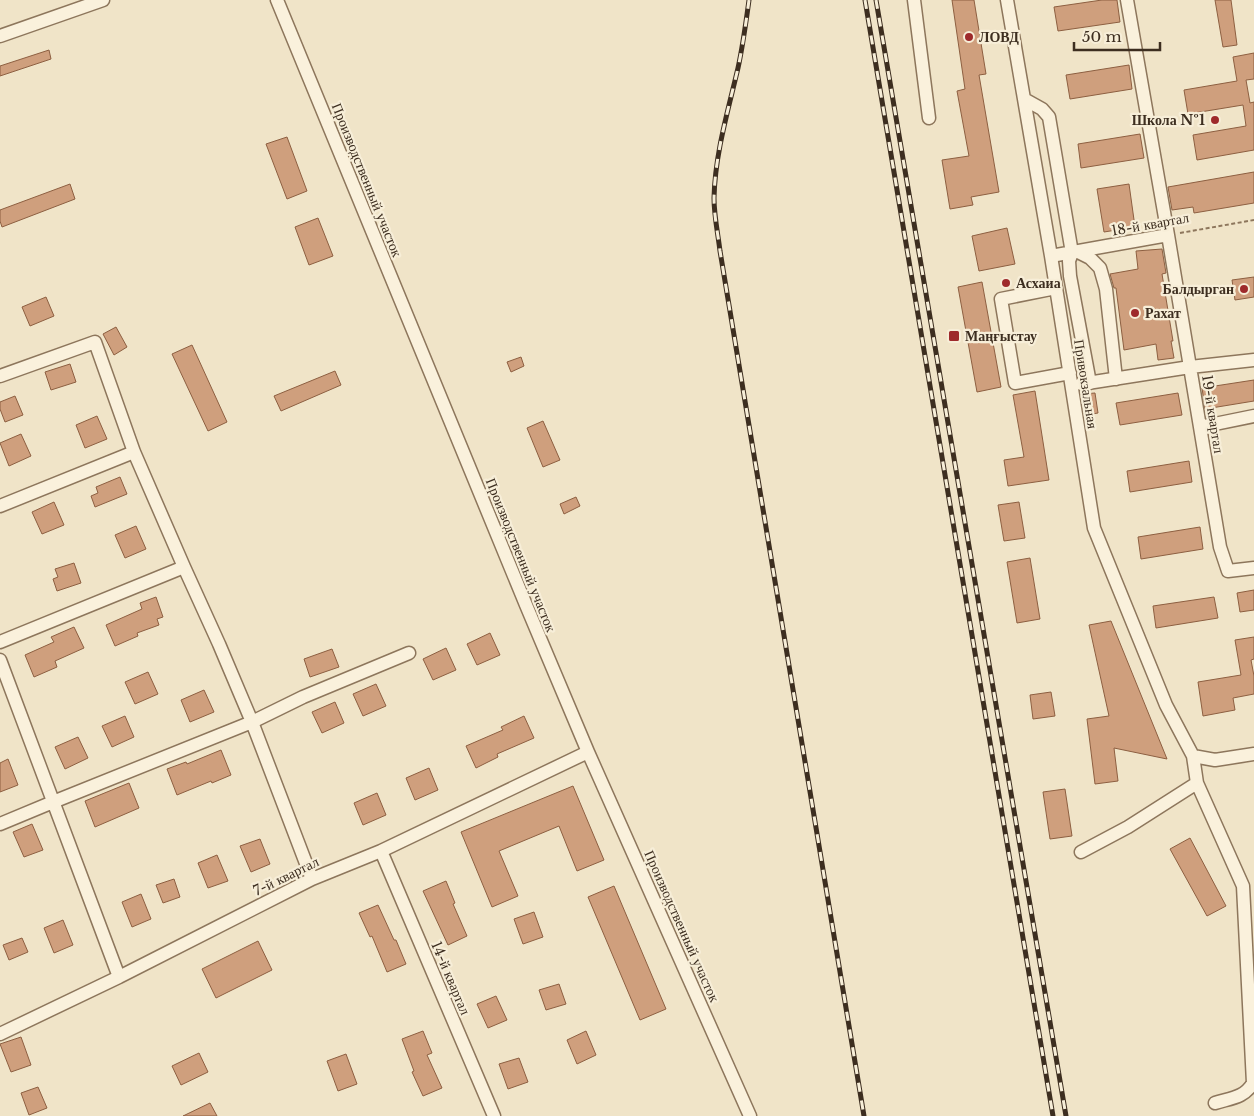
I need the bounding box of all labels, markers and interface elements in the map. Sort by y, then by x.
scale bar [1074,20,1160,52]
text: 50 m [1082,27,1122,46]
place label: ЛОВД [979,28,1019,46]
marker: ЛОВД [963,31,975,43]
street label: Производственный участок [328,100,406,260]
place label: Школа №1 [1132,111,1205,129]
marker: Школа №1 [1209,114,1221,126]
street label: 18-й квартал [1110,208,1190,240]
place label: Асхаиа [1016,274,1061,292]
marker: Асхаиа [1000,277,1012,289]
place label: Балдырган [1163,280,1234,298]
marker: Балдырган [1238,283,1250,295]
place label: Рахат [1145,304,1181,322]
marker: Рахат [1129,307,1141,319]
place label: Маңғыстау [965,327,1037,345]
marker: Маңғыстау [947,329,961,343]
street label: Привокзальная [1070,338,1102,430]
street label: 19-й квартал [1198,374,1228,454]
street label: Производственный участок [482,475,560,635]
street label: Производственный участок [640,847,724,1005]
street label: 7-й квартал [250,852,322,900]
street label: 14-й квартал [427,938,475,1018]

